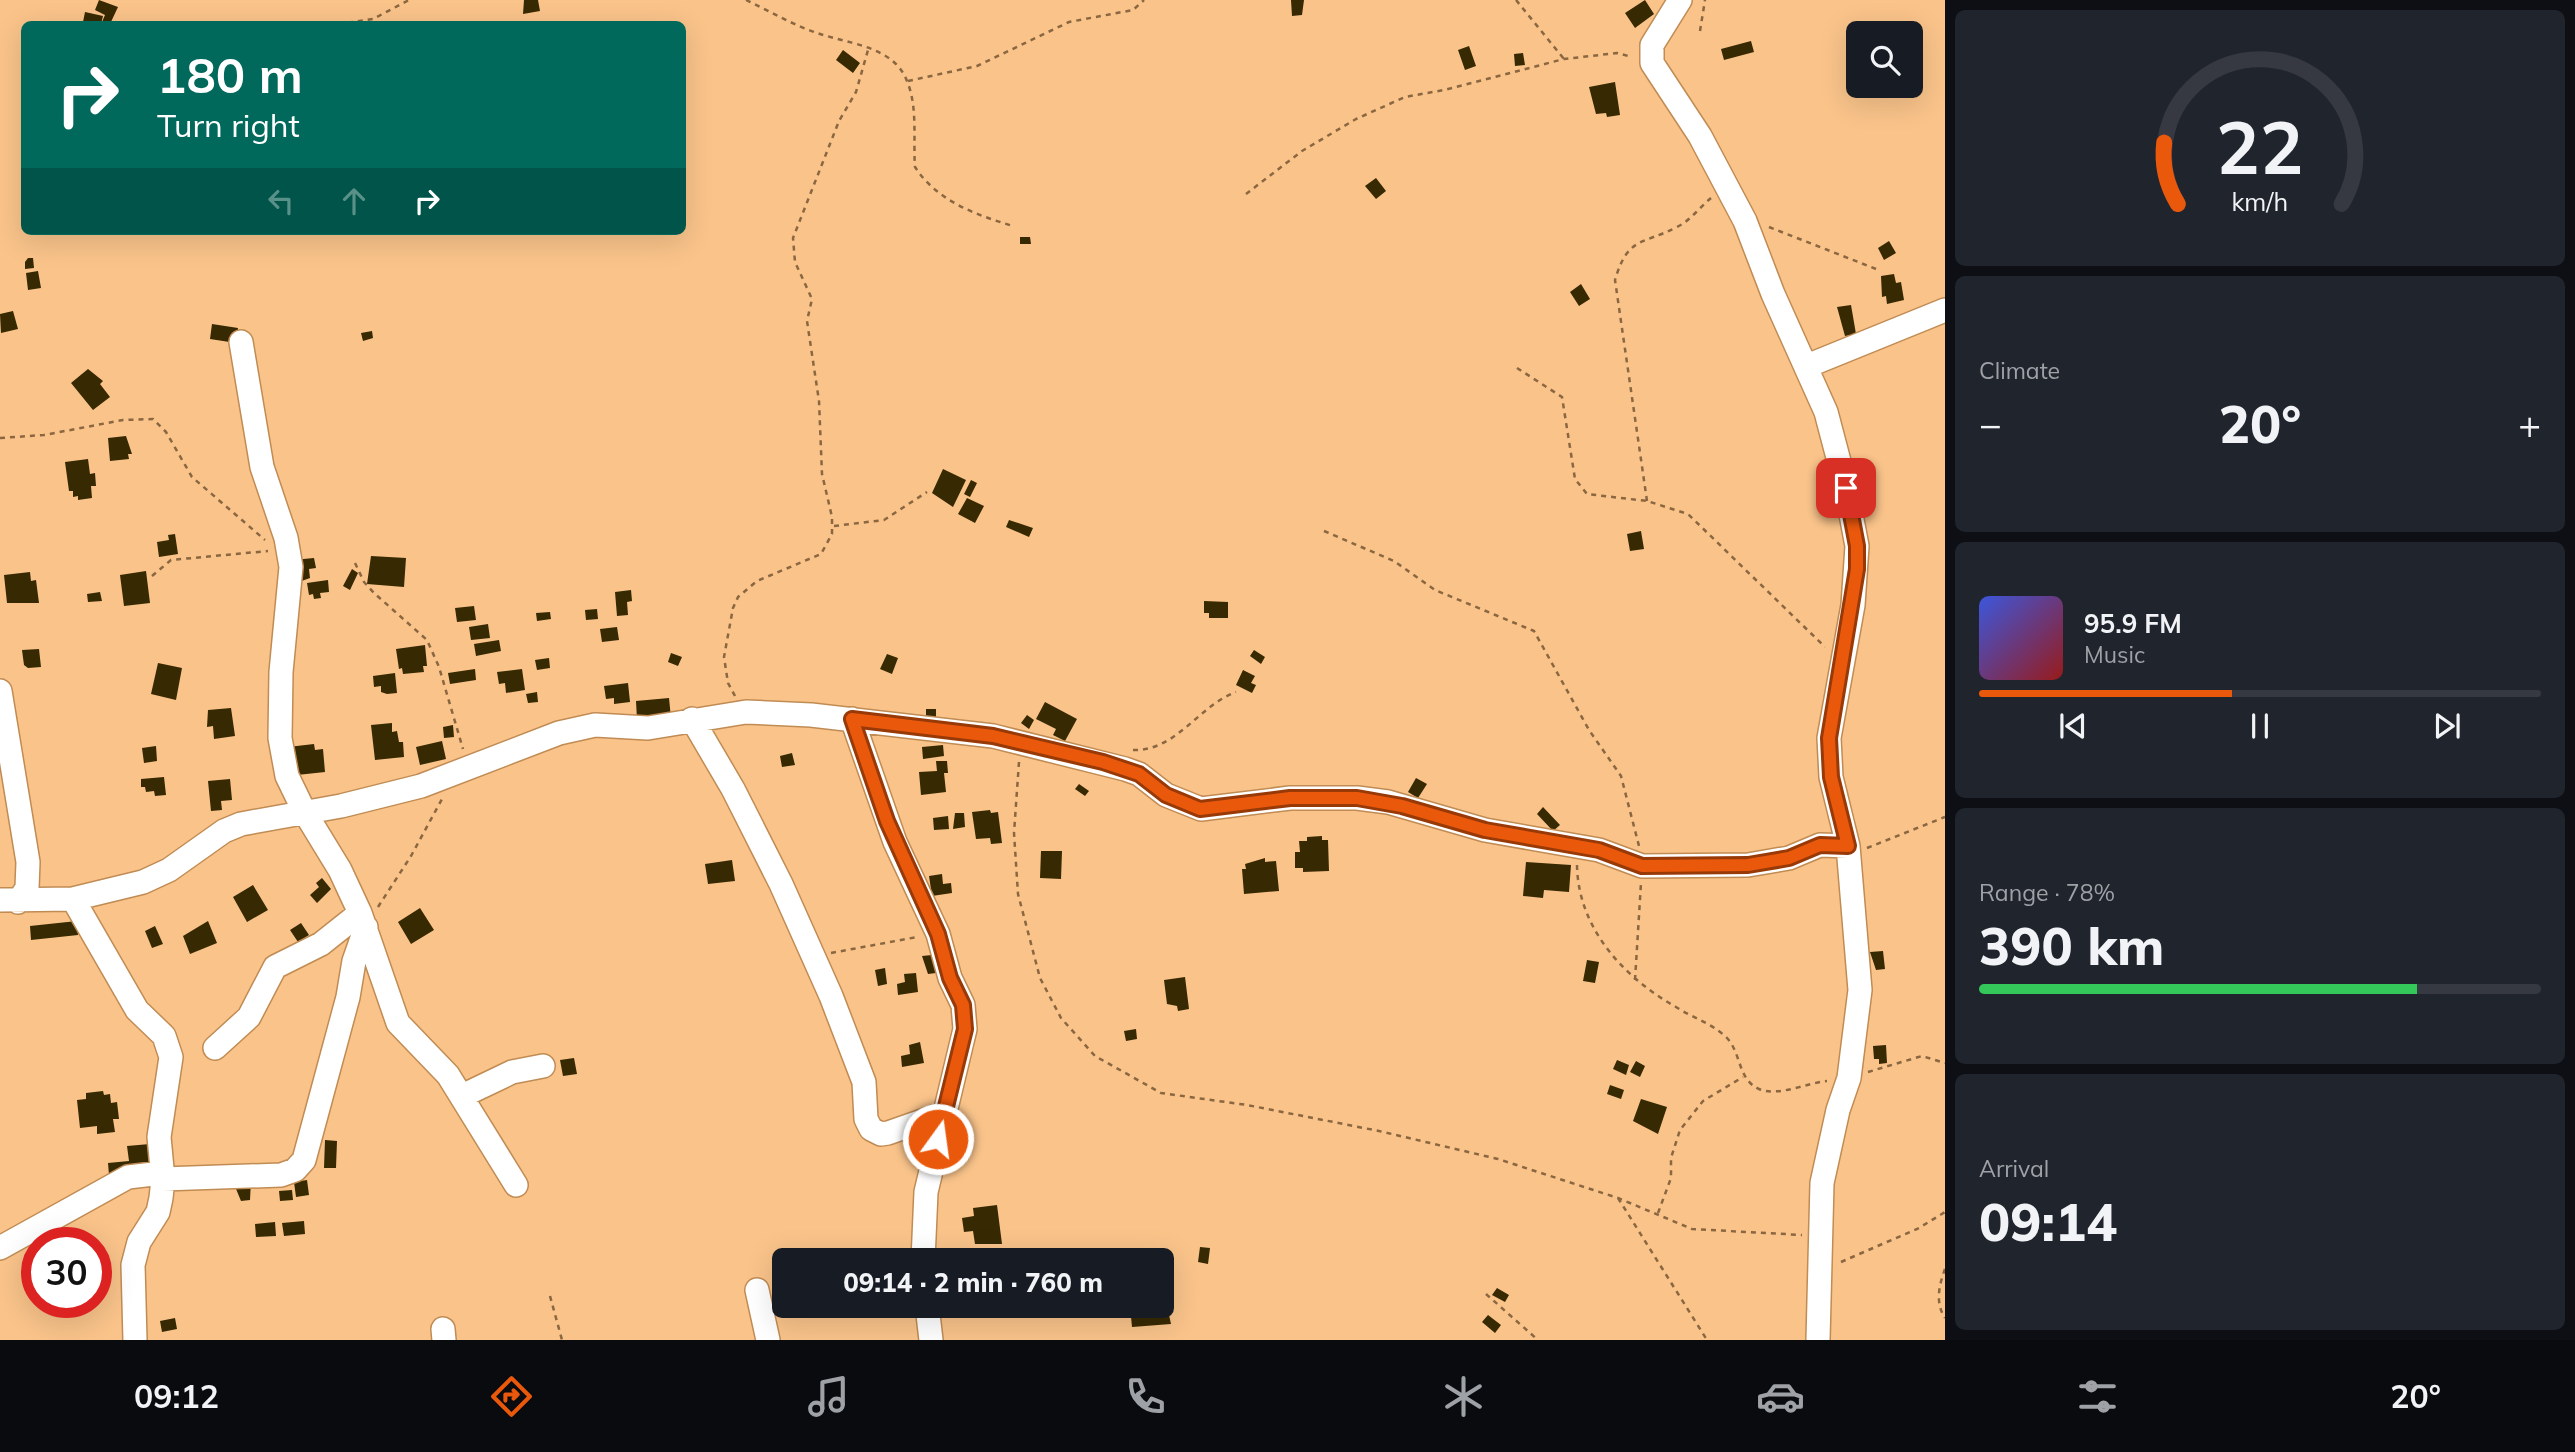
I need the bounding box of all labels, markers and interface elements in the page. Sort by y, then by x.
map controls [1846,21,1923,98]
button: search [1846,21,1923,98]
text: 180 m [157,44,303,105]
icon: right [42,49,133,140]
text: 22 [2216,101,2304,192]
text: Turn right [157,105,300,145]
icon: left [262,182,300,220]
icon: ahead [335,182,373,220]
icon: right [408,182,446,220]
text: km/h [2232,186,2288,217]
text: Climate [1979,356,2060,385]
text: 20° [2219,391,2301,456]
text: − [1979,400,2002,448]
text: + [2518,400,2541,448]
pin [1816,458,1876,518]
icon: arrive [1827,469,1865,507]
text: 95.9 FM [2084,607,2182,640]
text: Music [2084,640,2145,669]
icon: previous [2054,707,2092,745]
icon: pause [2241,707,2279,745]
icon: next [2428,707,2466,745]
text: Range · 78% [1979,878,2115,907]
text: 390 km [1979,913,2164,978]
position arrow [901,1102,975,1176]
text: Arrival [1979,1154,2049,1183]
text: 09:14 [1979,1189,2117,1254]
speed limit sign: 30 [21,1227,112,1318]
text: 09:14 · 2 min · 760 m [843,1266,1103,1299]
icon: directions [487,1372,536,1421]
icon: music [804,1372,853,1421]
icon: phone [1121,1372,1170,1421]
icon: climate [1439,1372,1488,1421]
icon: car [1756,1372,1805,1421]
icon: filters [2073,1372,2122,1421]
text: 09:12 [134,1376,219,1416]
text: 20° [2390,1376,2441,1416]

